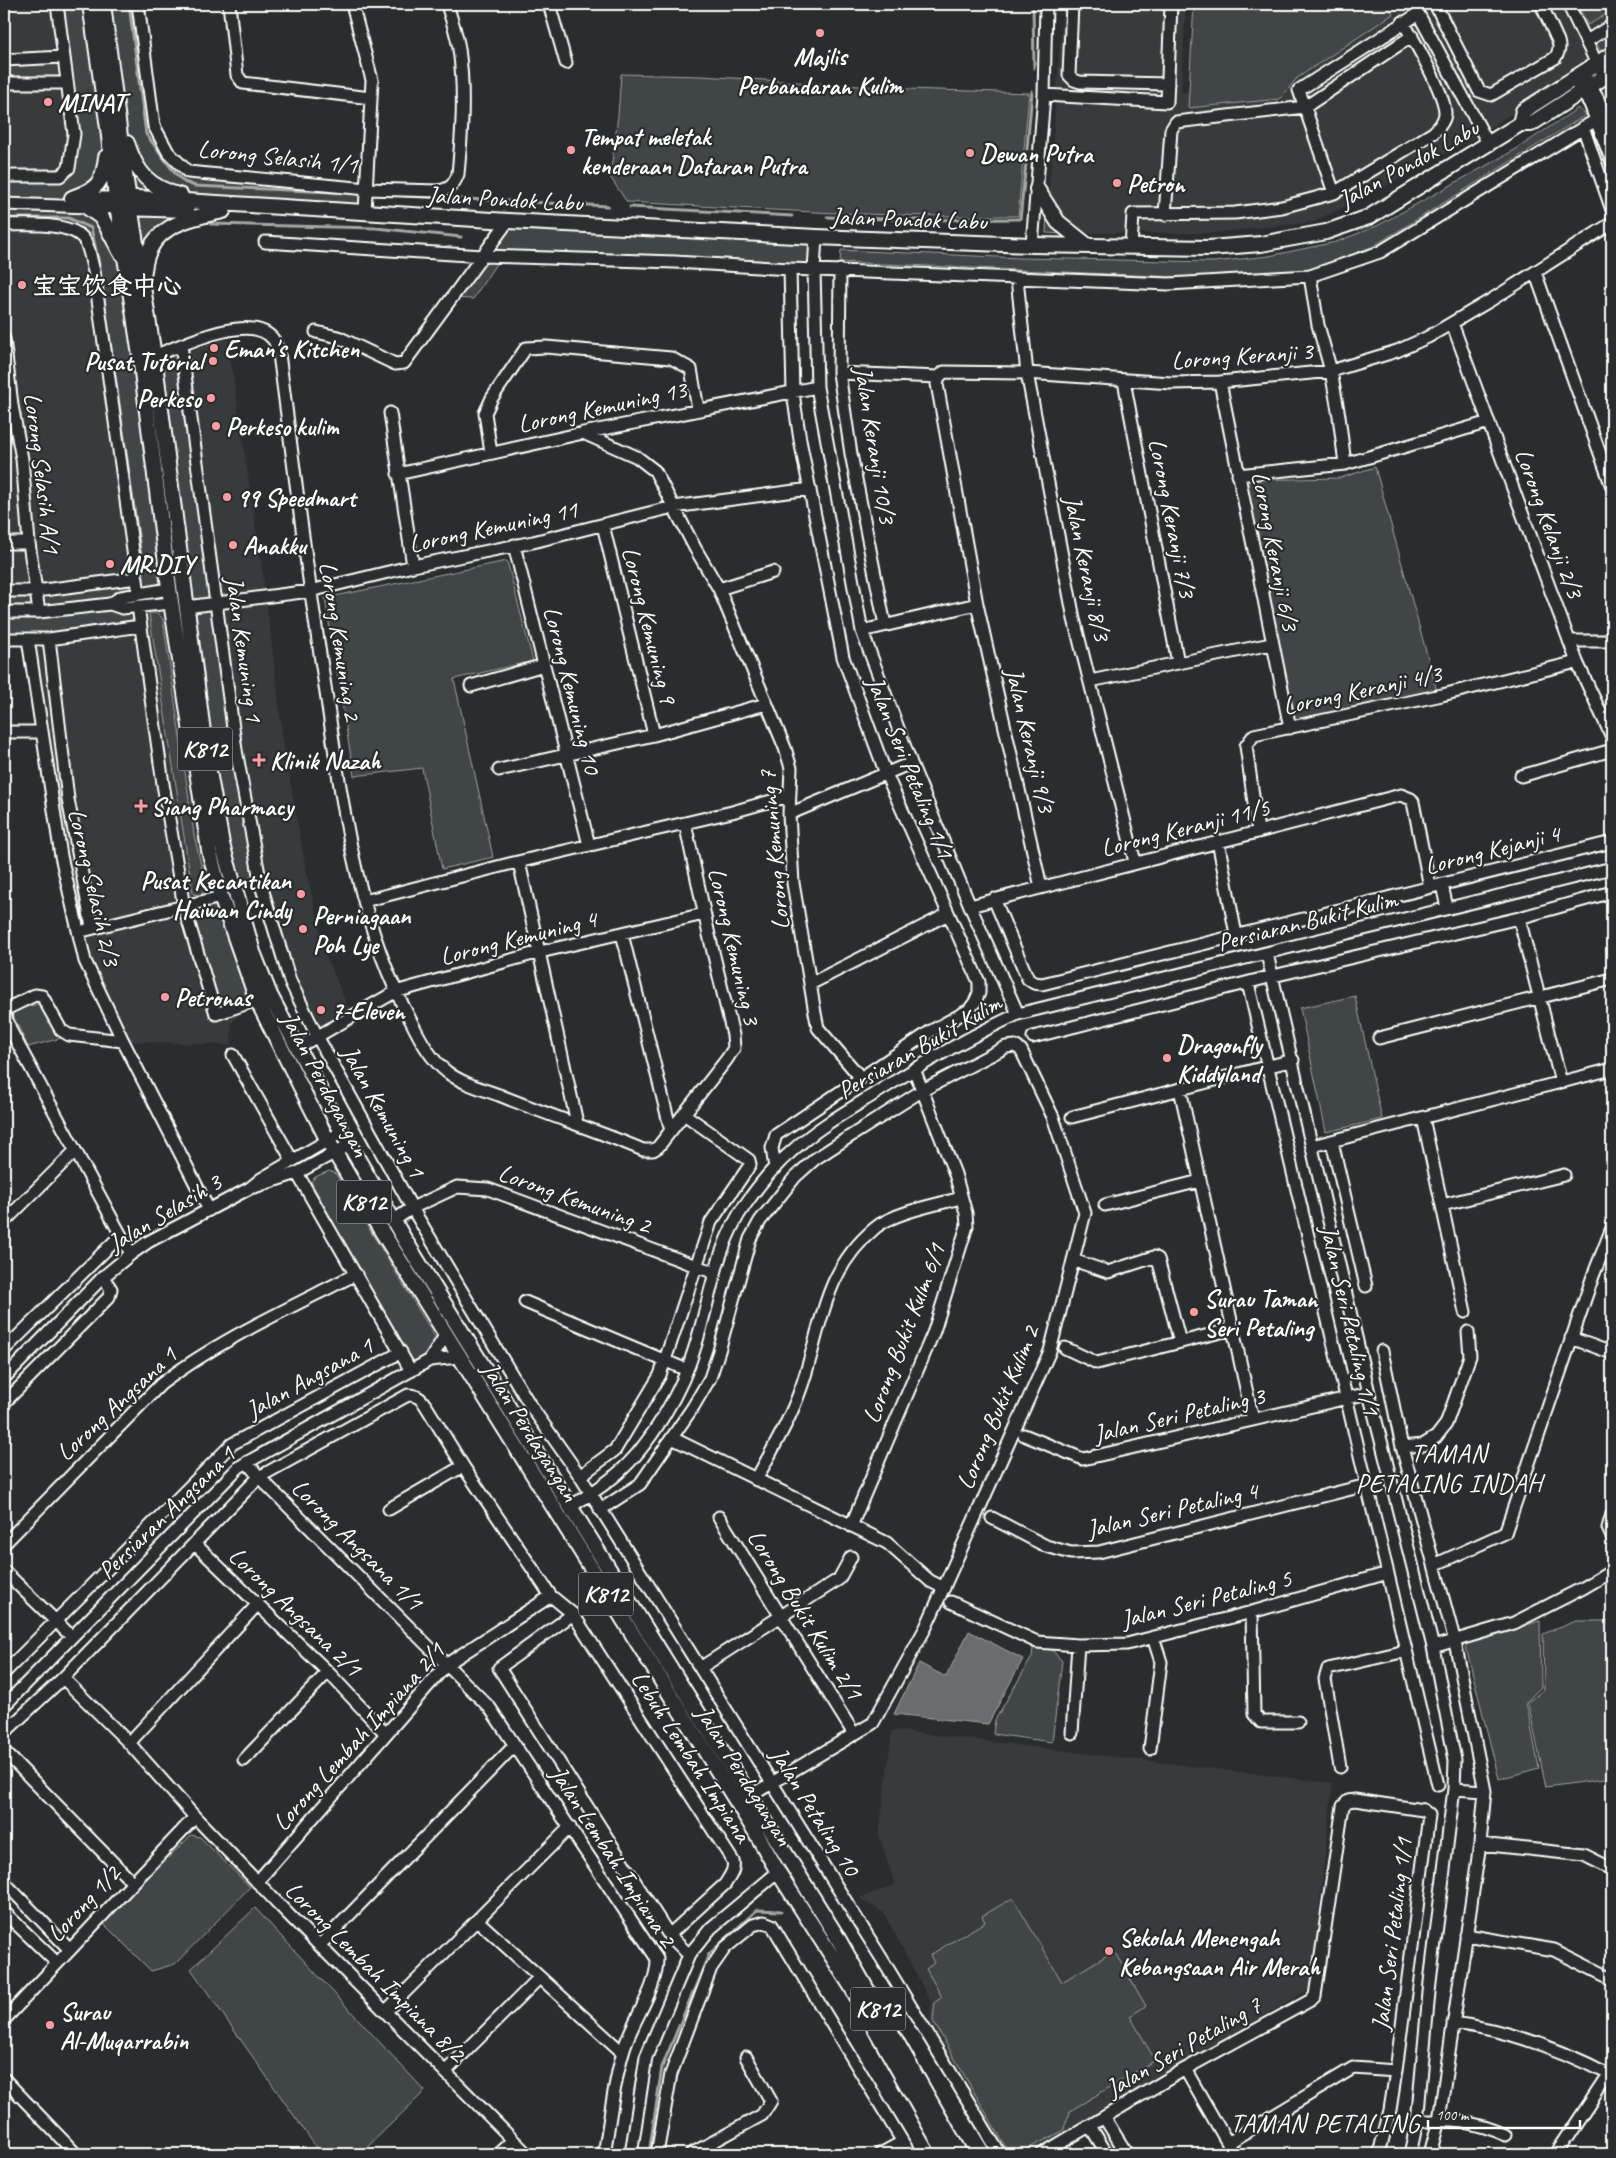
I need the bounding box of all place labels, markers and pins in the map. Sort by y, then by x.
marker: Majlis Perbandaran Kulim [814,27,826,39]
place label: Majlis Perbandaran Kulim [737,41,904,102]
place label: MINAT [58,87,131,119]
marker: MINAT [42,96,54,108]
place label: Tempat meletak kenderaan Dataran Putra [581,121,809,182]
place label: Dewan Putra [980,138,1094,170]
marker: Tempat meletak kenderaan Dataran Putra [565,144,577,156]
marker: Dewan Putra [964,147,976,159]
place label: Petron [1127,168,1186,200]
marker: Petron [1111,177,1123,189]
place label: 宝宝饮食中心 [32,270,182,302]
marker: 宝宝饮食中心 [16,279,28,291]
place label: Eman's Kitchen [224,333,360,365]
marker: Eman's Kitchen [208,342,220,354]
place label: Pusat Tutorial [85,346,208,378]
marker: Pusat Tutorial [207,355,219,367]
place label: Perkeso [137,383,203,415]
marker: Perkeso [205,392,217,404]
place label: Perkeso kulim [226,411,340,443]
marker: Perkeso kulim [210,420,222,432]
place label: 99 Speedmart [237,482,358,514]
marker: 99 Speedmart [221,491,233,503]
place label: Anakku [243,530,309,562]
marker: Anakku [227,539,239,551]
place label: MR.DIY [120,549,198,581]
marker: MR.DIY [104,558,116,570]
place label: Klinik Nazah [270,745,382,777]
marker: Klinik Nazah [252,753,266,767]
place label: Siang Pharmacy [151,791,296,823]
marker: Siang Pharmacy [135,800,147,812]
place label: Pusat Kecantikan Haiwan Cindy [141,865,293,926]
marker: Pusat Kecantikan Haiwan Cindy [295,888,307,900]
place label: Perniagaan Poh Lye [313,900,412,961]
marker: Perniagaan Poh Lye [297,923,309,935]
place label: Petronas [175,982,254,1014]
marker: Petronas [159,991,171,1003]
place label: 7-Eleven [331,995,406,1027]
marker: 7-Eleven [315,1004,327,1016]
place label: Dragonfly Kiddyland [1177,1029,1264,1090]
marker: Dragonfly Kiddyland [1161,1052,1173,1064]
place label: Surau Taman Seri Petaling [1204,1283,1319,1344]
marker: Surau Taman Seri Petaling [1188,1306,1200,1318]
place label: Sekolah Menengah Kebangsaan Air Merah [1119,1922,1321,1983]
marker: Sekolah Menengah Kebangsaan Air Merah [1103,1945,1115,1957]
place label: Surau Al-Muqarrabin [60,1996,189,2057]
marker: Surau Al-Muqarrabin [44,2019,56,2031]

